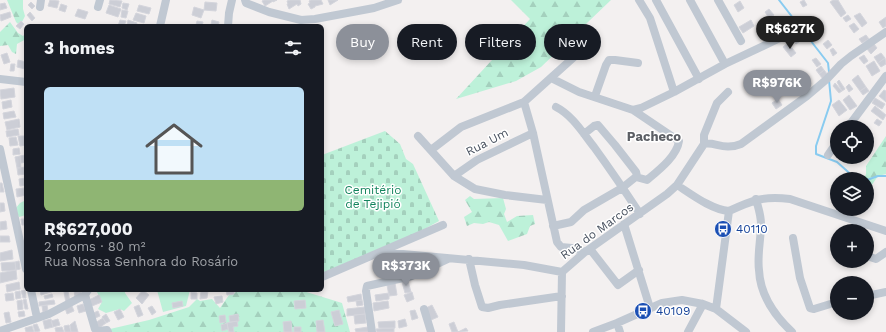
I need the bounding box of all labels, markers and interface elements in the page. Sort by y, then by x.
pin: R$627K [757,16,823,50]
text: R$627K [765,21,815,36]
chip: Buy [336,24,389,60]
chip: Rent [397,24,457,60]
chip: Filters [465,24,536,60]
chip: New [544,24,601,60]
icon: filters [282,37,304,59]
text: 3 homes [44,38,115,58]
pin: R$976K [744,70,810,104]
text: R$976K [752,75,802,90]
icon: home [138,113,210,185]
map controls [830,120,874,320]
button: locate [830,120,874,164]
street label: Rua Um [463,125,511,159]
district label: Pacheco [627,129,681,144]
button: layers [830,172,874,216]
park label: Cemitério de Tejipió [344,183,402,211]
street label: Rua do Marcos [558,200,636,262]
text: R$627,000 [44,219,133,239]
bus stop icon: 40110 [713,219,733,239]
place label: 40110 [736,222,768,236]
button: + [830,224,874,268]
text: 2 rooms · 80 m² [44,239,145,254]
pin: R$373K [373,253,439,287]
text: Rua Nossa Senhora do Rosário [44,254,238,269]
text: R$373K [381,258,431,273]
button: − [830,276,874,320]
bus stop icon: 40109 [633,301,653,321]
place label: 40109 [656,304,690,318]

